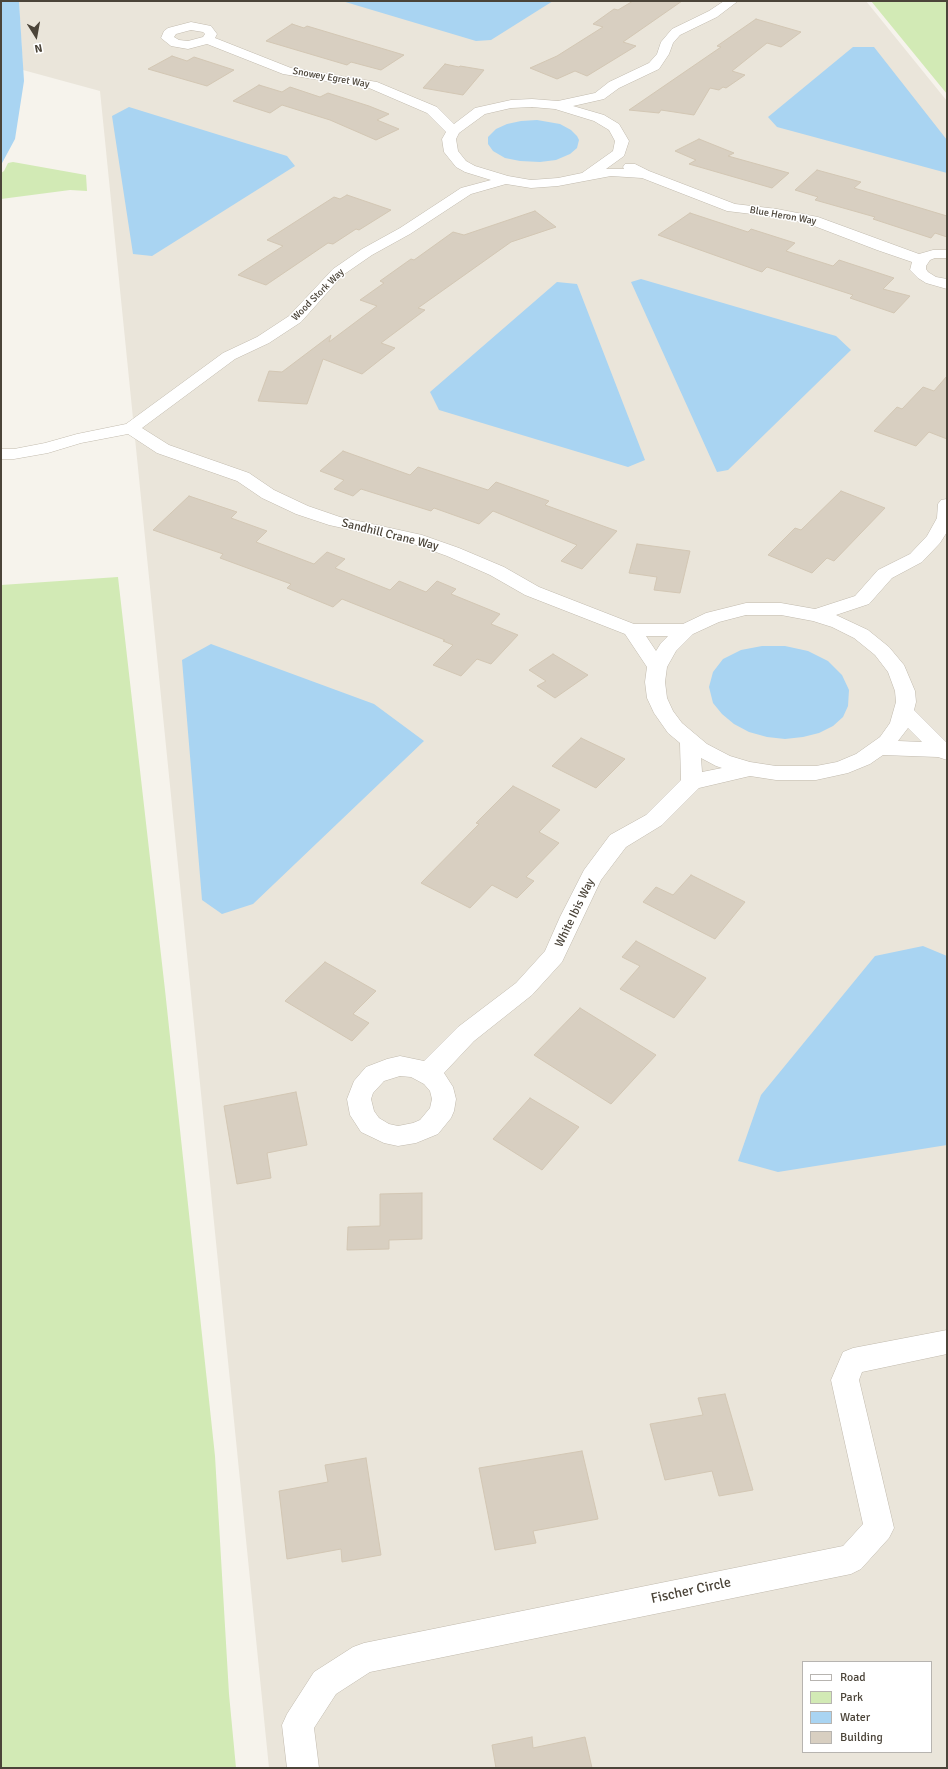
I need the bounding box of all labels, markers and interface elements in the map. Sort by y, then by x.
north arrow [16,16,56,56]
text: N [33,41,43,55]
street label: Snowey Egret Way [292,65,370,91]
street label: Blue Heron Way [749,204,817,228]
street label: Wood Stork Way [289,266,347,324]
street label: Sandhill Crane Way [340,516,440,554]
street label: White Ibis Way [552,876,598,950]
street label: Fischer Circle [649,1574,733,1608]
legend [802,1661,932,1753]
text: Road [840,1670,866,1685]
text: Park [840,1690,863,1705]
text: Water [840,1710,870,1725]
text: Building [840,1730,883,1745]

